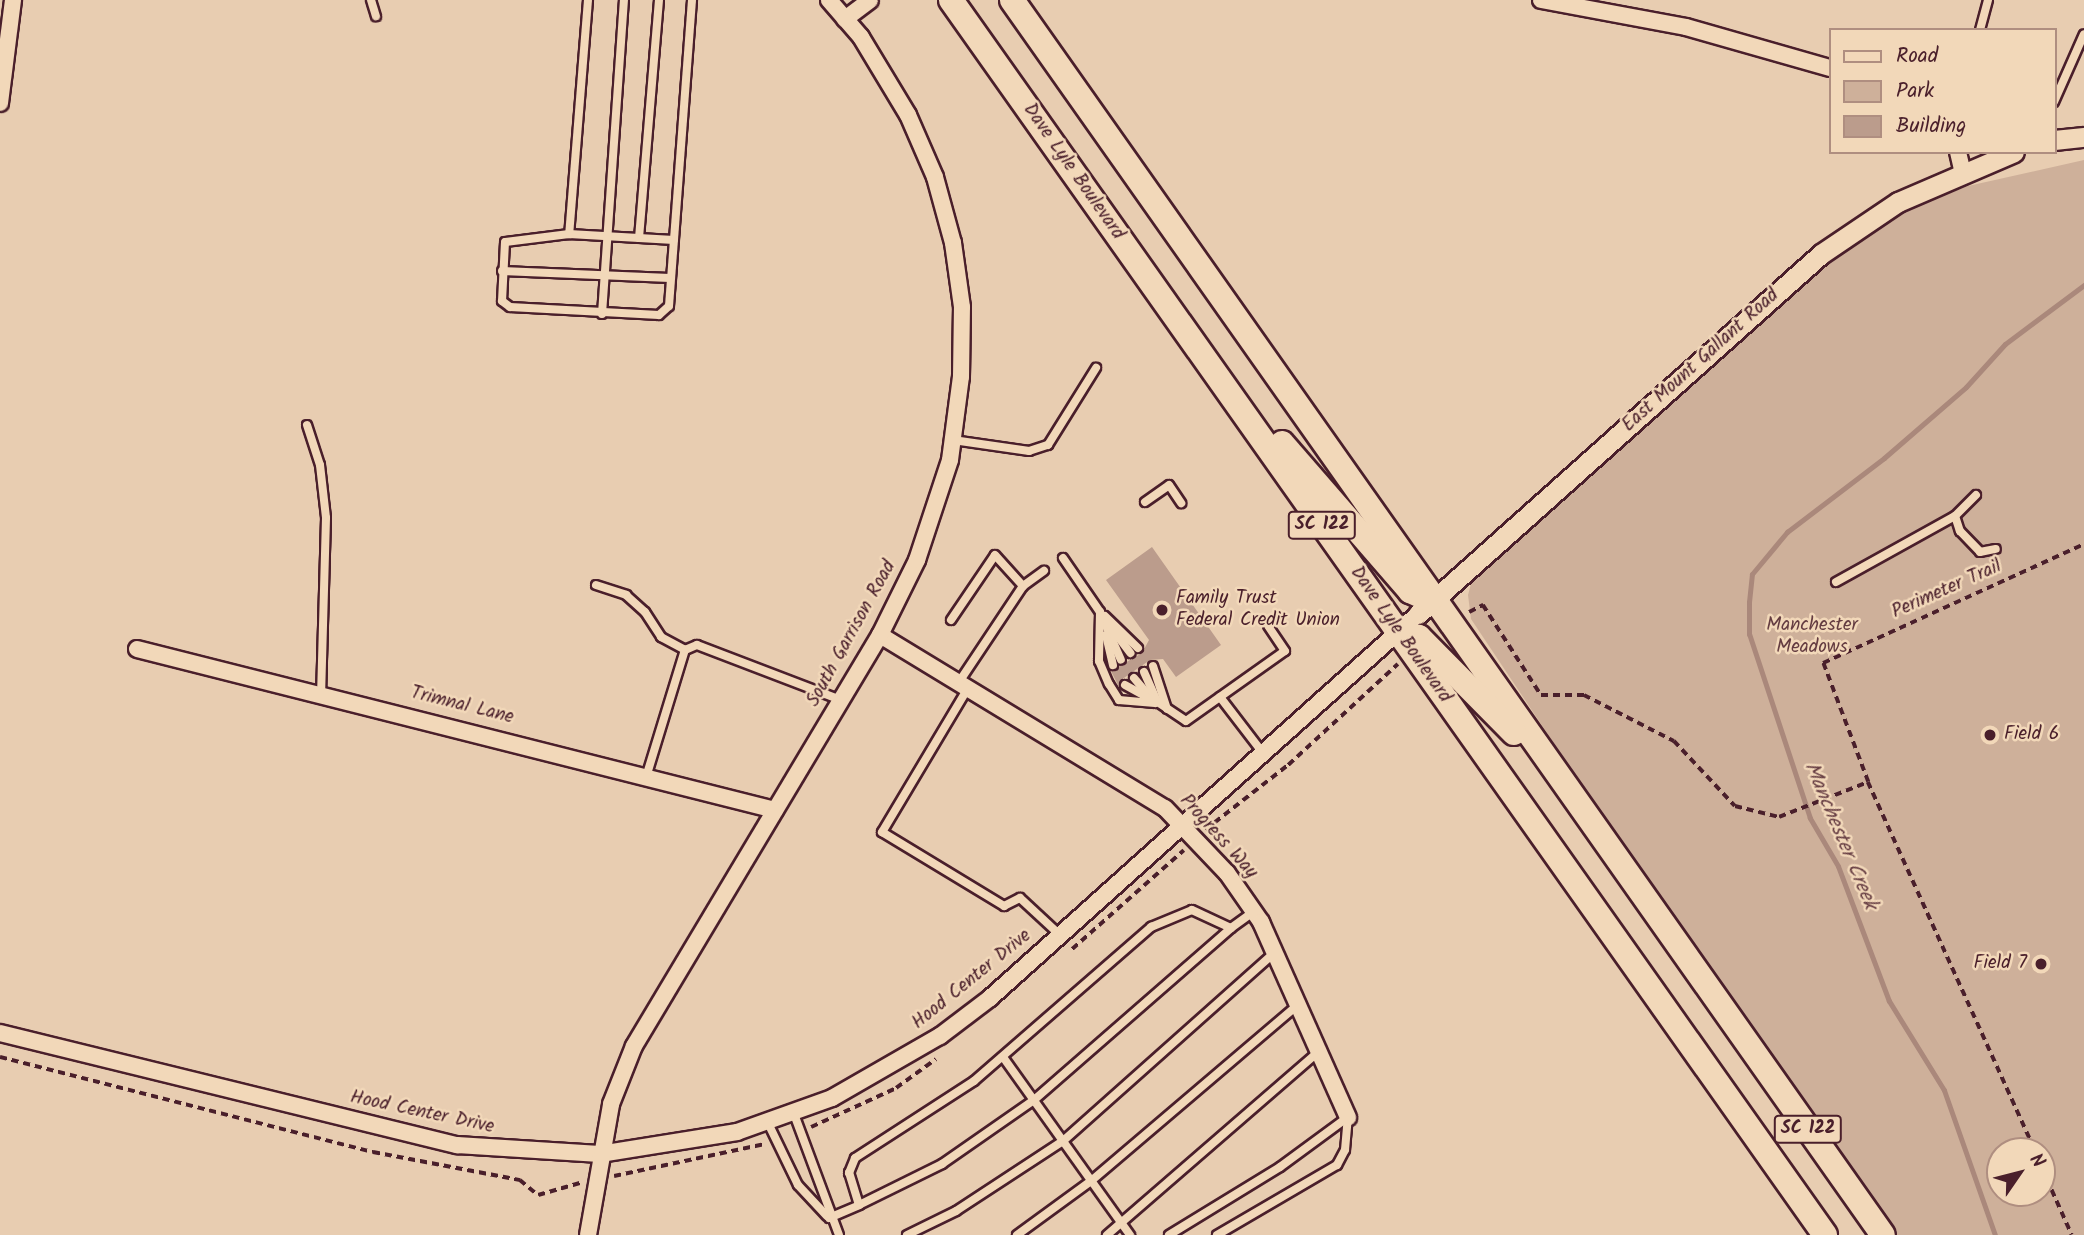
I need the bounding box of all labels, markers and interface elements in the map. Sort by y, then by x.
legend [1828,28,2056,154]
text: Road [1896,40,1938,73]
text: Park [1896,75,1934,108]
street label: Dave Lyle Boulevard [1017,99,1129,245]
text: Building [1896,110,1966,143]
street label: East Mount Gallant Road [1618,285,1784,437]
road number: SC 122 [1287,510,1357,540]
street label: Perimeter Trail [1889,556,2005,624]
street label: South Garrison Road [802,557,902,711]
street label: Dave Lyle Boulevard [1344,562,1456,708]
place label: Family Trust Federal Credit Union [1176,588,1340,632]
marker: Family Trust Federal Credit Union [1154,602,1170,618]
park label: Manchester Meadows [1766,615,1858,659]
street label: Trimnal Lane [408,682,516,730]
place label: Field 6 [2004,724,2059,746]
marker: Field 6 [1982,727,1998,743]
water label: Manchester Creek [1798,758,1882,914]
street label: Progress Way [1174,790,1262,884]
street label: Hood Center Drive [908,925,1036,1035]
place label: Field 7 [1973,953,2027,975]
marker: Field 7 [2033,956,2049,972]
street label: Hood Center Drive [348,1087,496,1139]
road number: SC 122 [1773,1114,1843,1144]
north arrow [1986,1137,2056,1207]
text: N [2021,1148,2052,1175]

